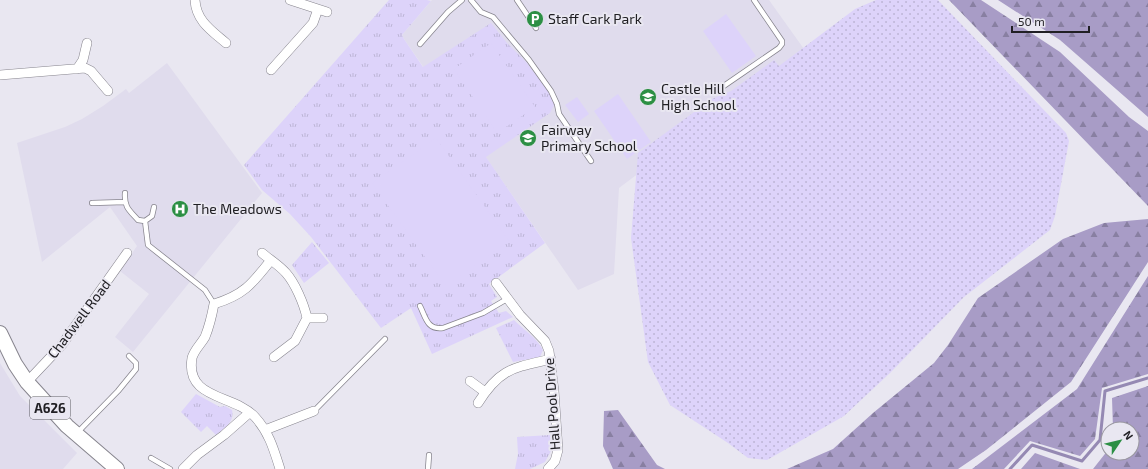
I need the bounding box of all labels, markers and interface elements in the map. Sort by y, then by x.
scale bar [1012,8,1089,34]
parking icon: Staff Cark Park [525,9,545,29]
place label: Staff Cark Park [548,10,642,27]
text: 50 m [1018,14,1045,28]
place label: Castle Hill High School [661,80,737,113]
school or university icon: Castle Hill High School [638,87,658,107]
place label: Fairway Primary School [541,121,638,154]
school or university icon: Fairway Primary School [518,128,538,148]
hospital icon: The Meadows [170,199,190,219]
place label: The Meadows [193,200,282,217]
street label: Chadwell Road [43,276,114,361]
street label: Hall Pool Drive [540,357,563,451]
road number: A626 [30,397,70,419]
north arrow [1100,421,1140,461]
text: N [1121,428,1136,442]

